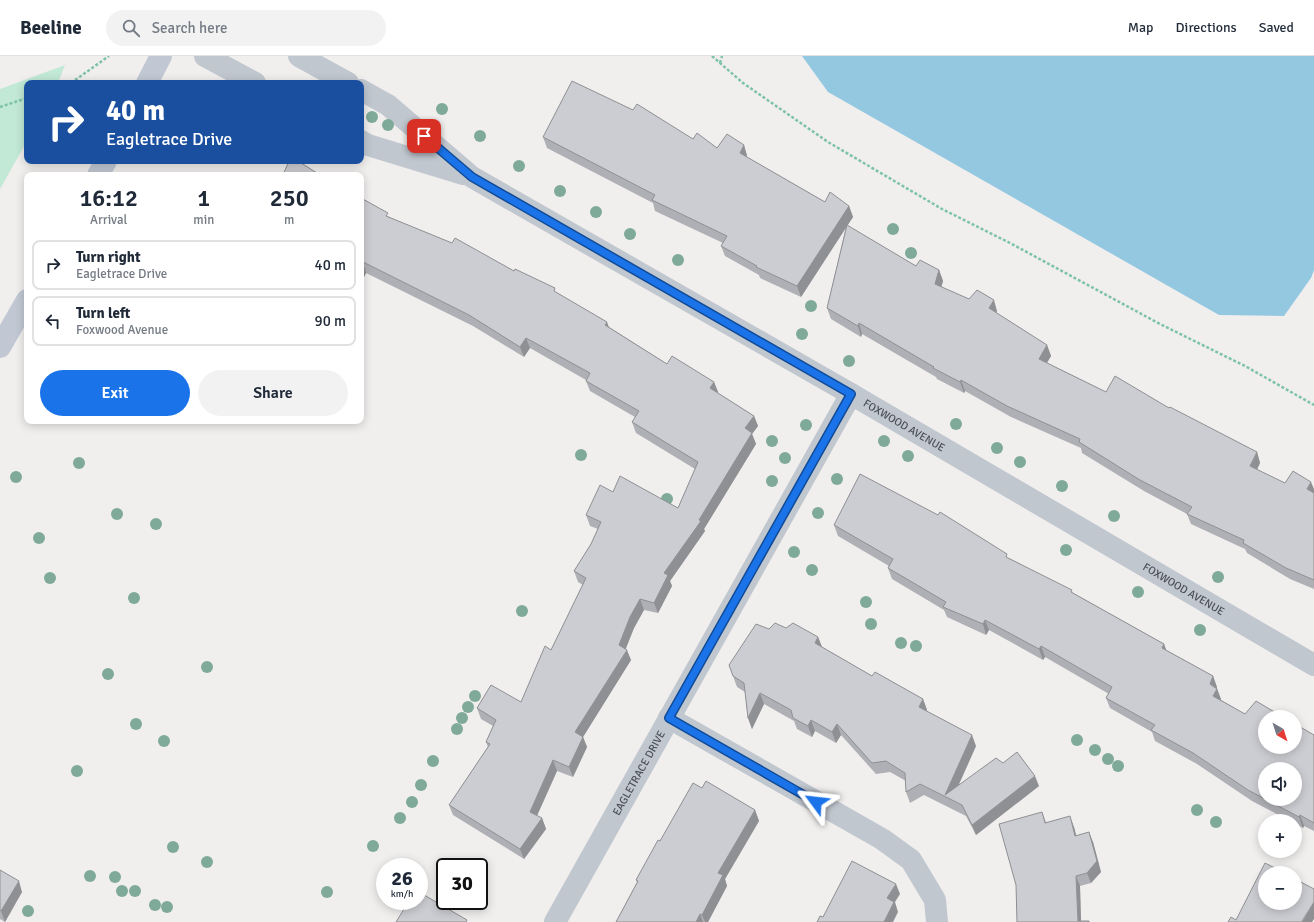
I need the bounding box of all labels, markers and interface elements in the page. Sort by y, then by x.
search box [106,10,386,46]
text: Beeline [20,16,82,40]
icon: search [120,17,142,39]
text: Search here [152,19,227,37]
text: Map [1128,19,1154,36]
text: Directions [1176,19,1237,36]
text: Saved [1259,19,1294,36]
text: 40 m [106,94,165,128]
icon: right [40,96,92,148]
pin [407,119,441,153]
icon: arrive [413,125,435,147]
text: Eagletrace Drive [106,128,232,150]
text: 16:12 [79,183,138,213]
text: 1 [197,183,210,213]
text: 250 [270,183,309,213]
text: Arrival [90,212,127,228]
text: min [193,212,214,228]
text: m [284,212,294,228]
text: Turn right [76,248,141,266]
icon: right [42,254,64,276]
text: 40 m [315,256,346,274]
text: Eagletrace Drive [76,266,167,282]
text: Turn left [76,304,130,322]
icon: left [42,310,64,332]
text: 90 m [315,312,346,330]
text: Foxwood Avenue [76,322,168,338]
button: Exit [40,370,190,416]
button: Share [198,370,348,416]
street label: FOXWOOD AVENUE [861,396,947,454]
street label: FOXWOOD AVENUE [1141,560,1227,618]
north arrow [1258,710,1302,754]
map controls [1258,710,1302,910]
street label: EAGLETRACE DRIVE [610,728,668,818]
button: sound [1258,762,1302,806]
position arrow [795,781,837,823]
button: + [1258,814,1302,858]
speed limit sign: 30 [436,858,488,910]
text: 26 [391,866,413,891]
button: − [1258,866,1302,910]
text: km/h [391,888,413,900]

